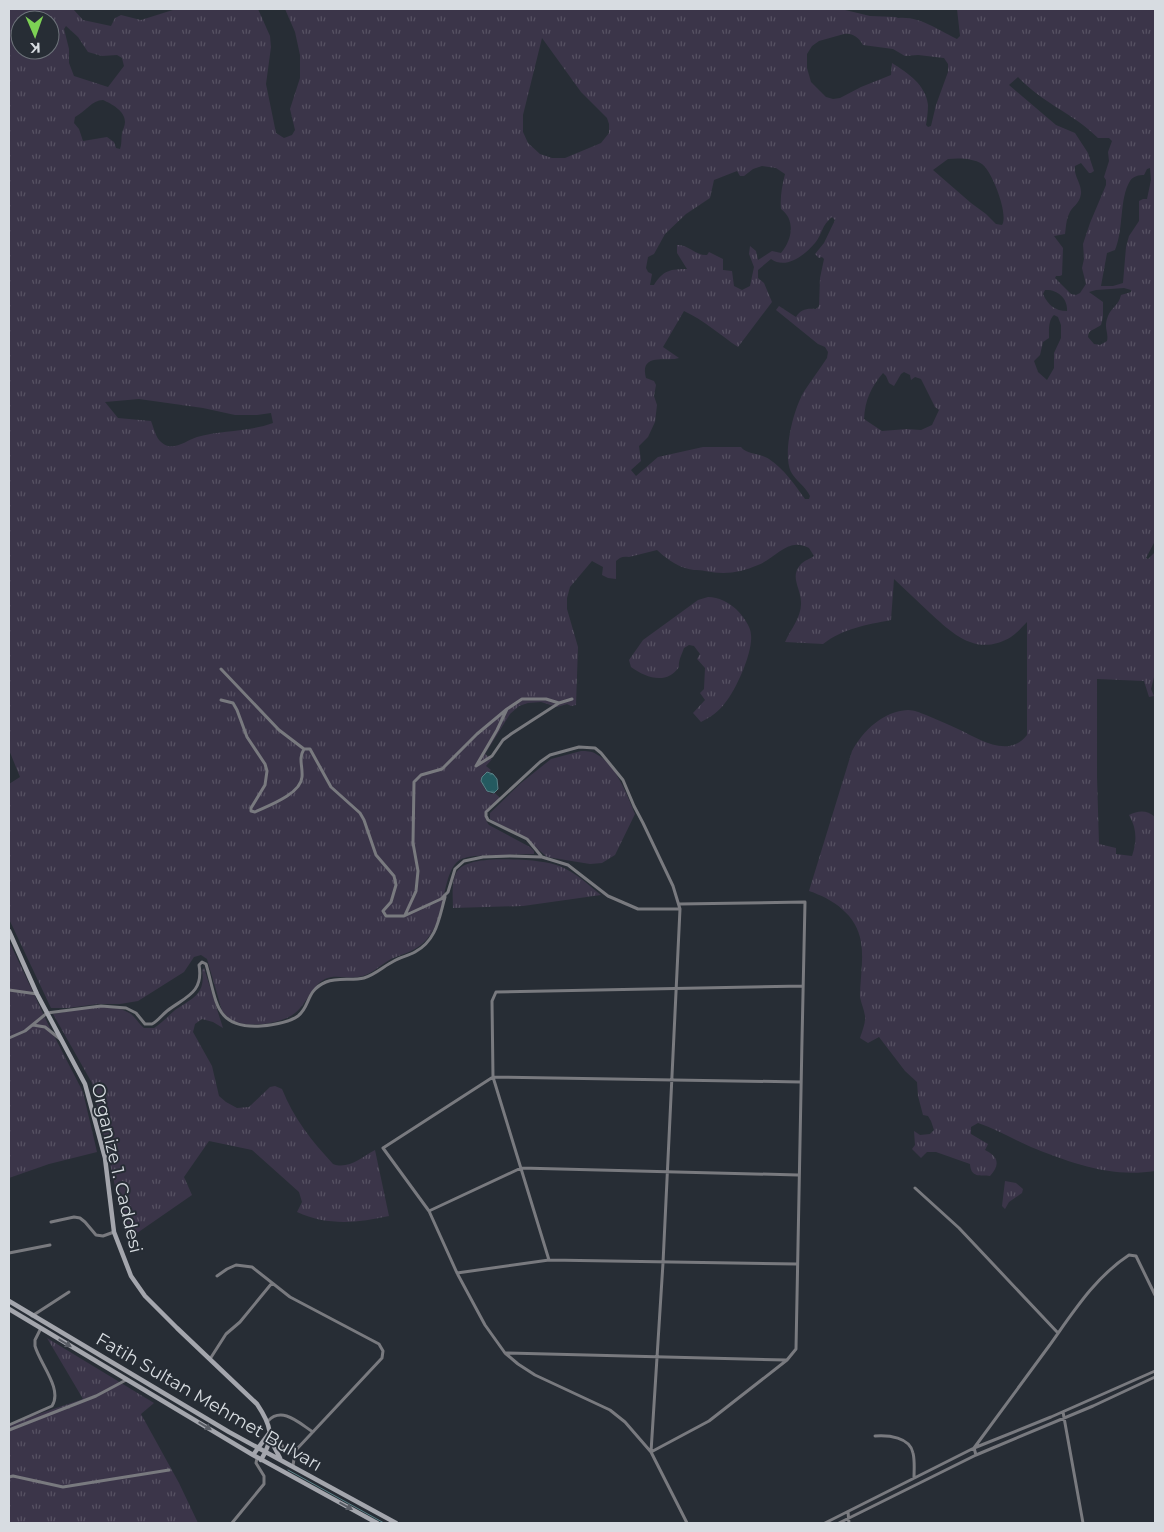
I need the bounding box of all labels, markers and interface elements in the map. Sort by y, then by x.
north arrow [10,10,60,60]
text: K [29,39,41,57]
street label: Organize 1. Caddesi [87,1081,147,1255]
street label: Fatih Sultan Mehmet Bulvarı [92,1328,326,1476]
one-way arrow [59,1338,72,1347]
one-way arrow [199,1421,212,1430]
one-way arrow [340,1502,353,1511]

